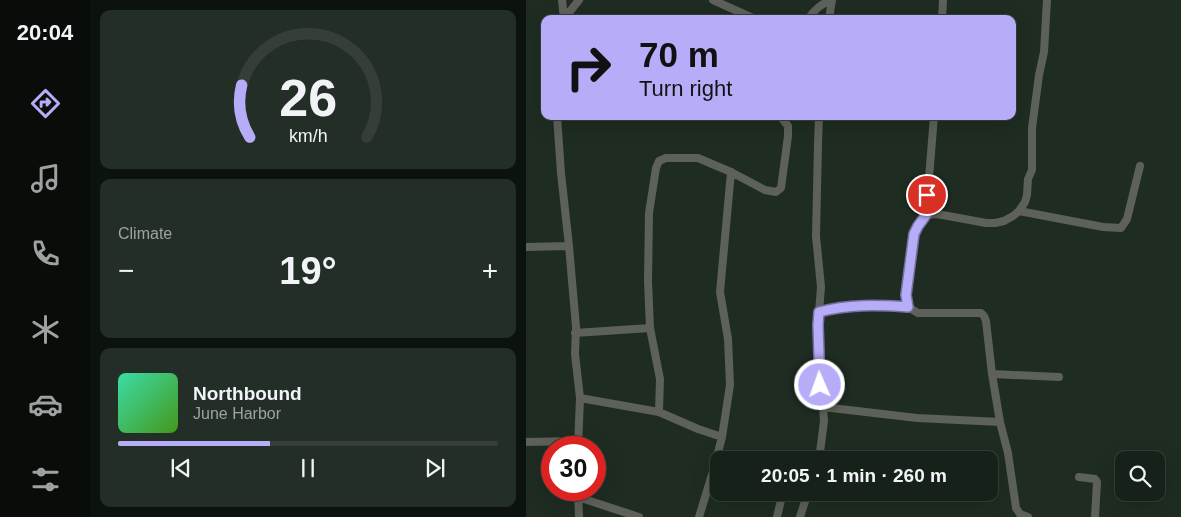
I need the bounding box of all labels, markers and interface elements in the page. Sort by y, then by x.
text: 20:04 [17,20,73,45]
icon: right [556,35,621,100]
text: 70 m [639,35,719,74]
text: 26 [279,69,337,127]
text: Turn right [639,76,732,101]
icon: directions [28,86,63,121]
text: km/h [289,126,327,146]
icon: music [28,161,63,196]
pin [906,174,948,216]
icon: arrive [913,181,941,209]
text: Climate [118,225,172,242]
icon: phone [28,236,63,271]
text: 19° [279,250,337,292]
text: − [118,255,134,286]
text: + [482,255,498,286]
icon: climate [28,312,63,347]
position arrow [793,358,845,410]
text: Northbound [193,383,302,404]
icon: car [28,387,63,422]
text: June Harbor [193,405,281,422]
speed limit sign: 30 [541,436,606,501]
map controls [1115,451,1165,501]
button: search [1115,451,1165,501]
icon: previous [167,454,195,482]
icon: pause [294,454,322,482]
icon: next [421,454,449,482]
icon: filters [28,462,63,497]
text: 20:05 · 1 min · 260 m [761,465,947,486]

